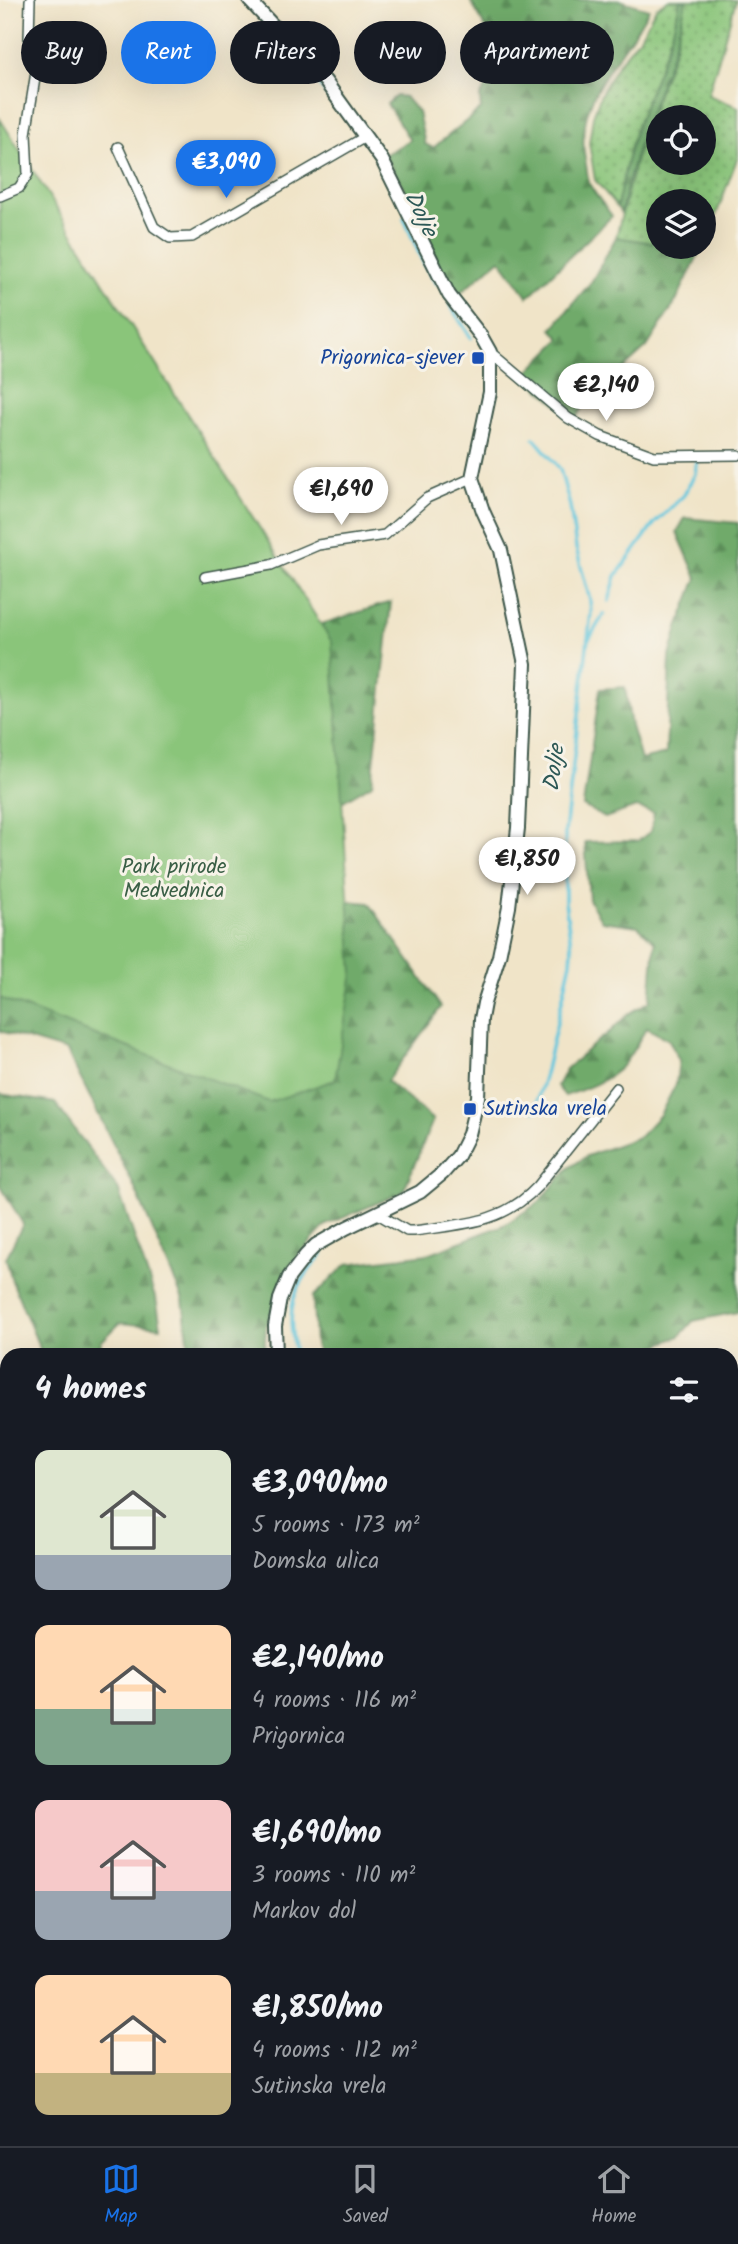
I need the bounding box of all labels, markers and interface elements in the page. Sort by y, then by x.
chip: Buy [21,21,107,84]
chip: Rent [121,21,216,84]
chip: Filters [230,21,340,84]
chip: New [354,21,446,84]
chip: Apartment [460,21,614,84]
map controls [646,105,716,259]
button: locate [646,105,716,175]
pin: €3,090 [169,140,283,200]
text: €3,090 [192,145,260,181]
water label: Dolje [394,185,447,245]
button: layers [646,189,716,259]
place label: Prigornica-sjever [320,342,465,375]
marker: Prigornica-sjever [470,350,486,366]
pin: €2,140 [549,364,663,423]
text: €2,140 [573,368,639,404]
pin: €1,690 [284,468,398,527]
text: €1,690 [309,472,373,508]
water label: Dolje [534,740,576,794]
pin: €1,850 [470,838,584,897]
text: €1,850 [495,842,559,878]
park label: Park prirode Medvednica [122,851,227,908]
place label: Sutinska vrela [484,1093,607,1126]
marker: Sutinska vrela [462,1101,478,1117]
text: 4 homes [35,1366,147,1414]
icon: filters [665,1371,703,1409]
text: €3,090/mo [252,1460,388,1508]
icon: home [91,1478,175,1562]
text: 5 rooms · 173 m² [252,1508,420,1544]
text: Domska ulica [252,1544,379,1580]
text: €2,140/mo [252,1635,384,1683]
icon: home [91,1653,175,1737]
text: 4 rooms · 116 m² [252,1683,416,1719]
text: Prigornica [252,1719,345,1755]
text: €1,690/mo [252,1810,381,1858]
icon: home [91,1828,175,1912]
text: 3 rooms · 110 m² [252,1858,415,1894]
text: Markov dol [252,1894,356,1930]
text: €1,850/mo [252,1985,383,2033]
icon: home [91,2003,175,2087]
text: 4 rooms · 112 m² [252,2033,417,2069]
text: Sutinska vrela [252,2069,387,2105]
tab: Map [102,2160,140,2232]
tab: Saved [343,2160,388,2232]
tab: Home [591,2160,636,2232]

